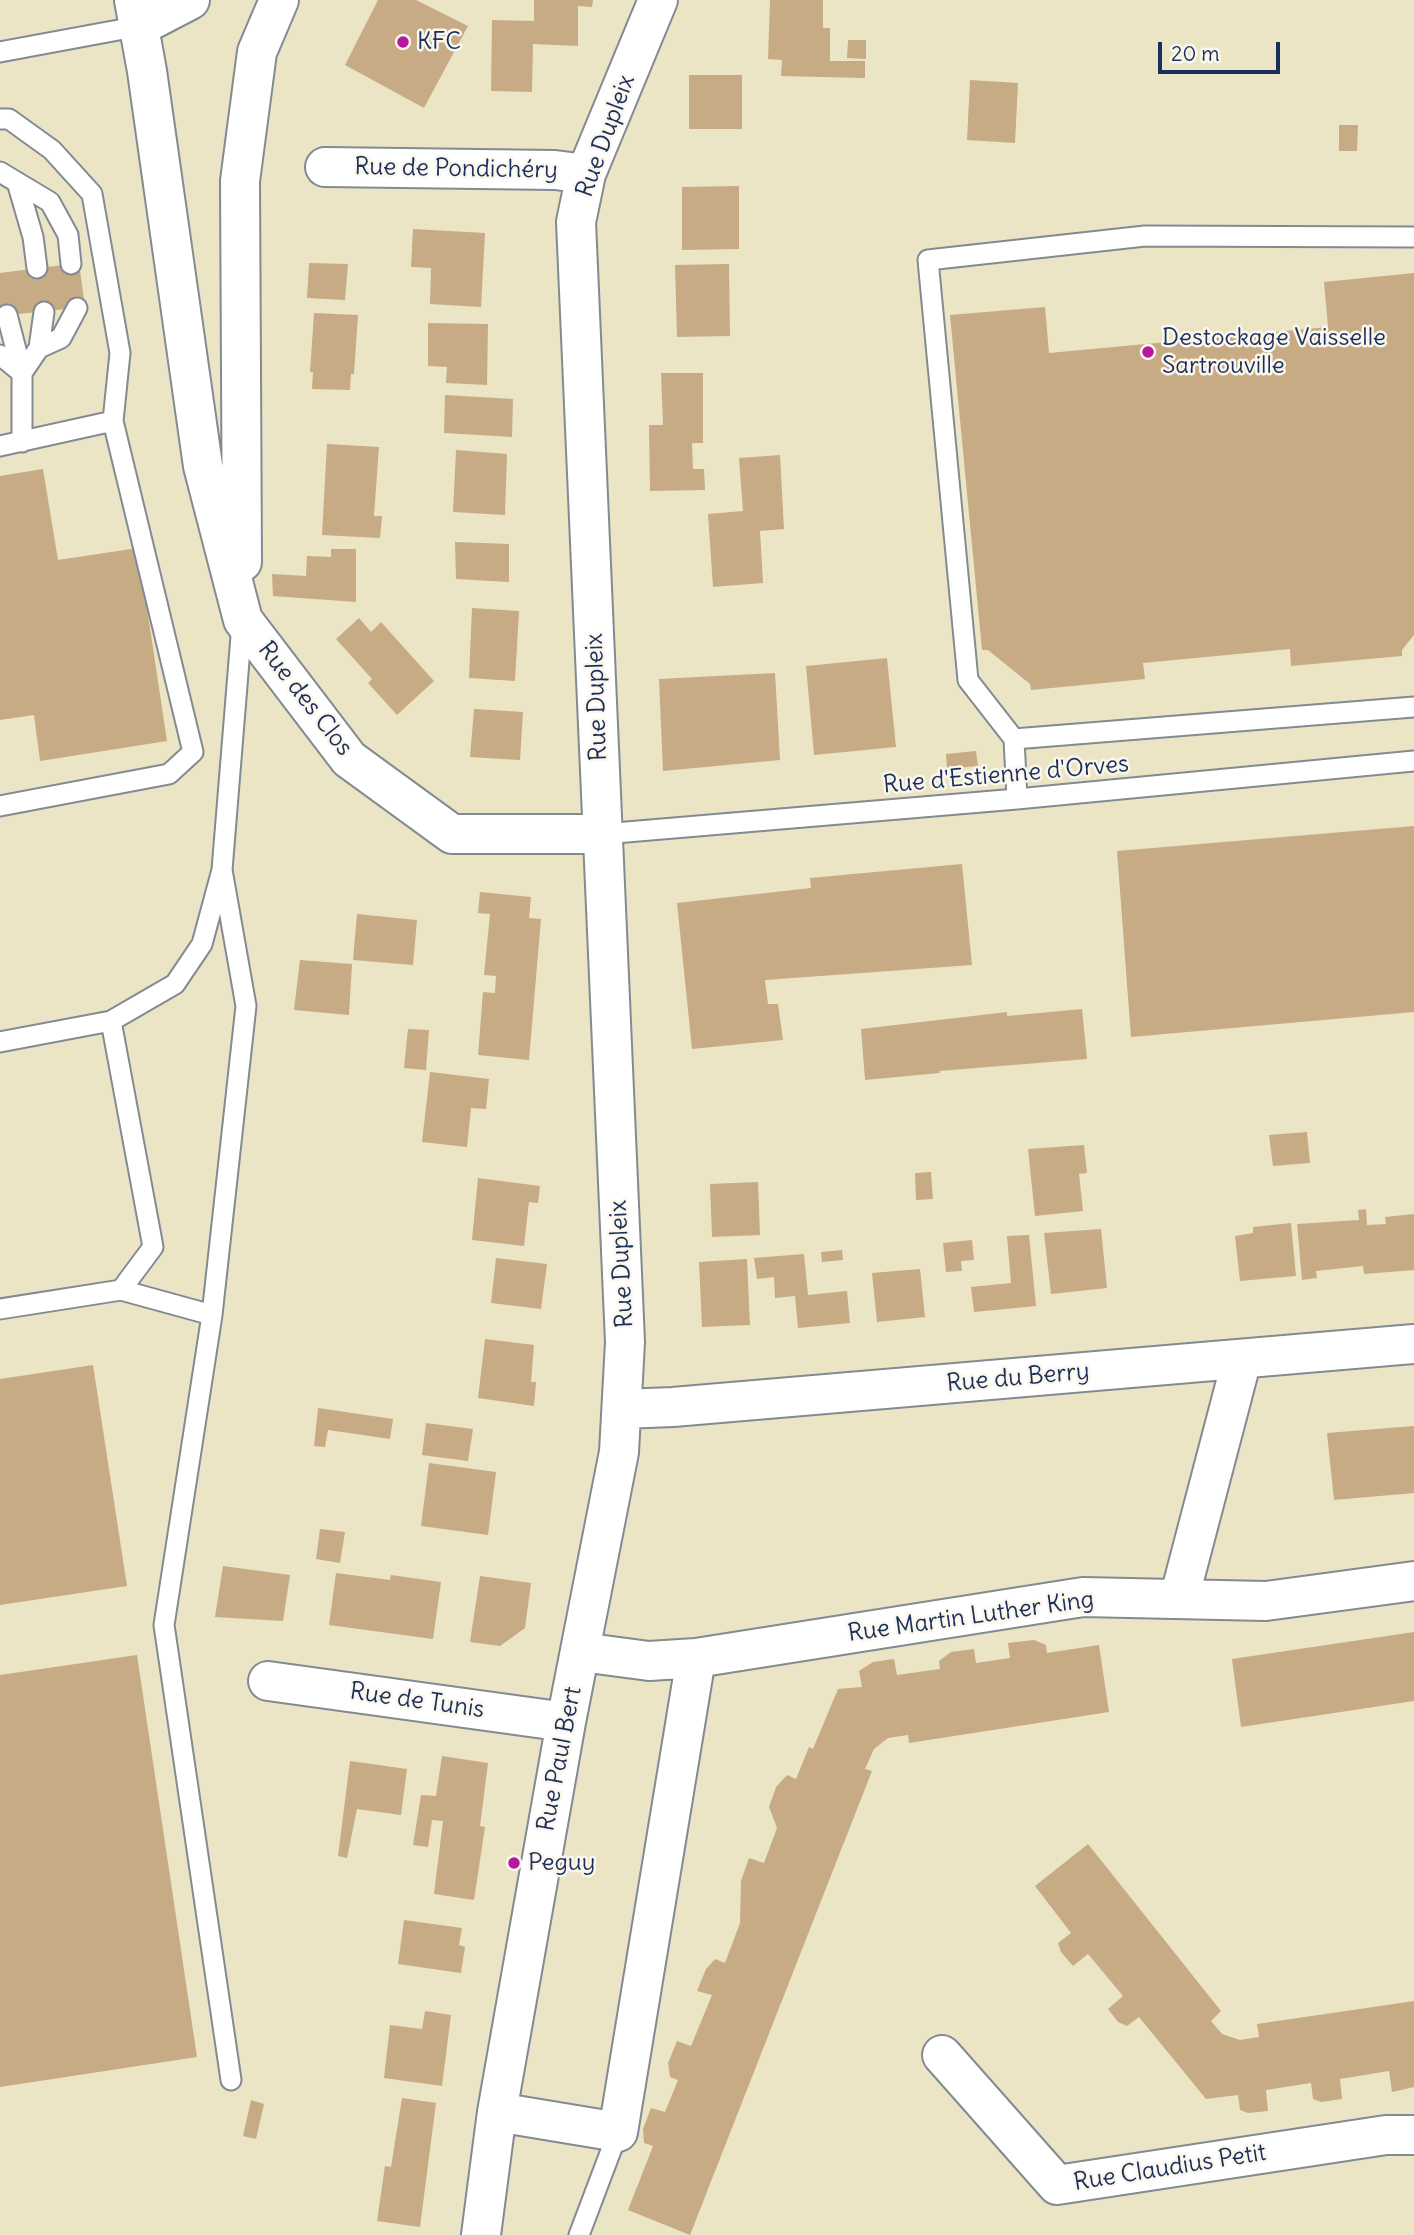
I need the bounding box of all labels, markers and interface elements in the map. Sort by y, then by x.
place label: KFC [417,28,461,56]
scale bar [1162,28,1284,72]
marker: KFC [395,34,411,50]
text: 20 m [1171,40,1220,67]
street label: Rue Dupleix [571,71,641,201]
street label: Rue de Pondichéry [354,153,558,185]
place label: Destockage Vaisselle Sartrouville [1162,324,1386,380]
marker: Destockage Vaisselle Sartrouville [1140,344,1156,360]
street label: Rue Dupleix [580,633,614,761]
street label: Rue des Clos [252,636,358,762]
street label: Rue d'Estienne d'Orves [882,750,1130,800]
street label: Rue Dupleix [604,1199,640,1329]
street label: Rue du Berry [945,1357,1091,1399]
street label: Rue Martin Luther King [846,1585,1096,1649]
street label: Rue de Tunis [348,1677,486,1725]
street label: Rue Paul Bert [532,1684,588,1834]
place label: Peguy [528,1849,595,1877]
marker: Peguy [506,1855,522,1871]
street label: Rue Claudius Petit [1072,2139,1268,2197]

